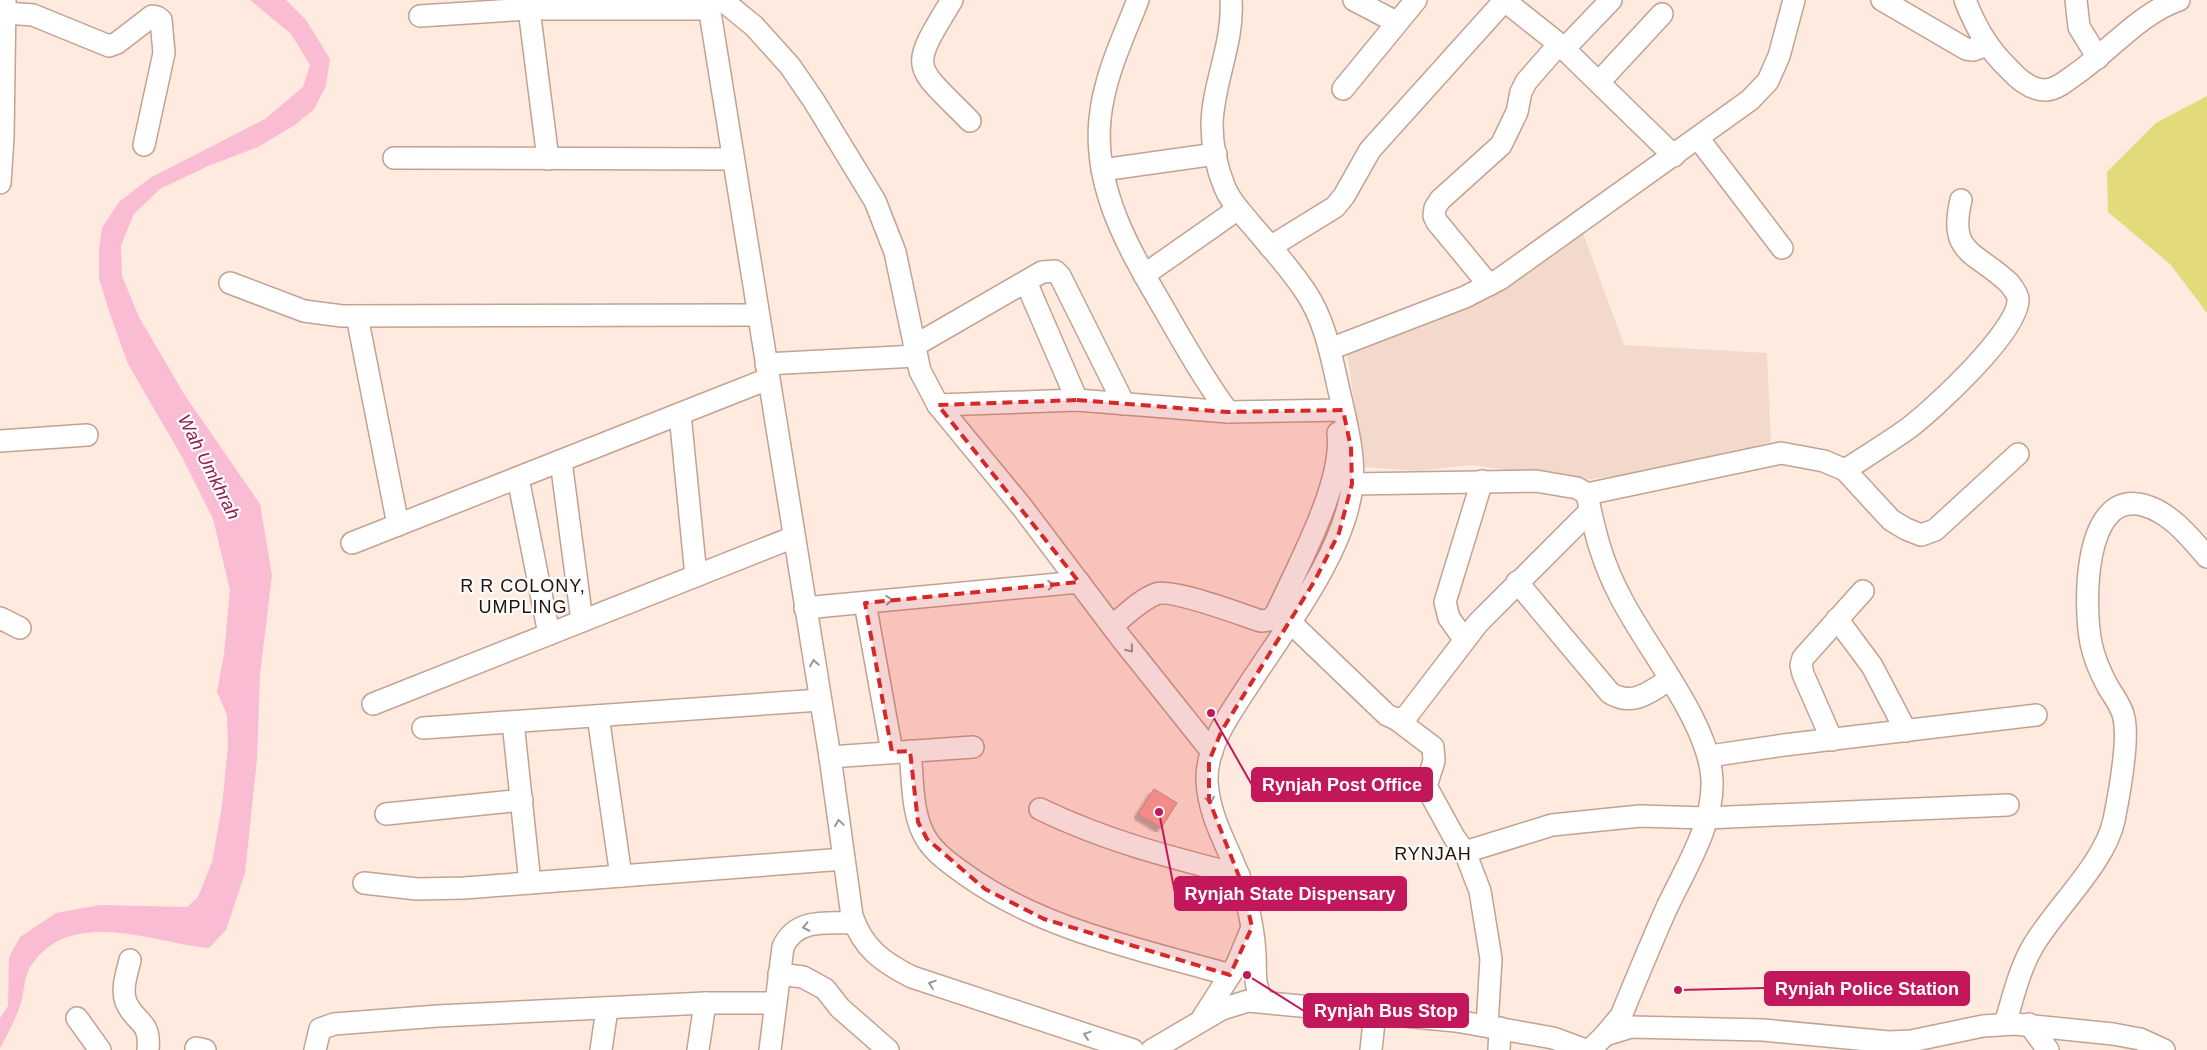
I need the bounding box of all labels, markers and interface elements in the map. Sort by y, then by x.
water label: Wah Umkhrah [174,411,244,523]
district label: R R COLONY, UMPLING [460,576,586,617]
one-way arrow [1047,580,1055,591]
one-way arrow [885,595,893,606]
one-way arrow [1124,643,1132,652]
one-way arrow [810,658,820,667]
callout: Rynjah Post Office [1252,768,1432,801]
text: Rynjah Post Office [1262,775,1422,795]
one-way arrow [1204,795,1214,804]
one-way arrow [834,819,845,827]
district label: RYNJAH [1394,844,1472,864]
callout: Rynjah State Dispensary [1175,877,1406,910]
text: Rynjah State Dispensary [1184,884,1396,904]
one-way arrow [802,921,811,932]
callout: Rynjah Police Station [1765,972,1969,1005]
text: Rynjah Police Station [1775,979,1959,999]
one-way arrow [929,980,937,990]
callout: Rynjah Bus Stop [1304,994,1468,1027]
text: Rynjah Bus Stop [1314,1001,1458,1021]
one-way arrow [1083,1031,1092,1041]

